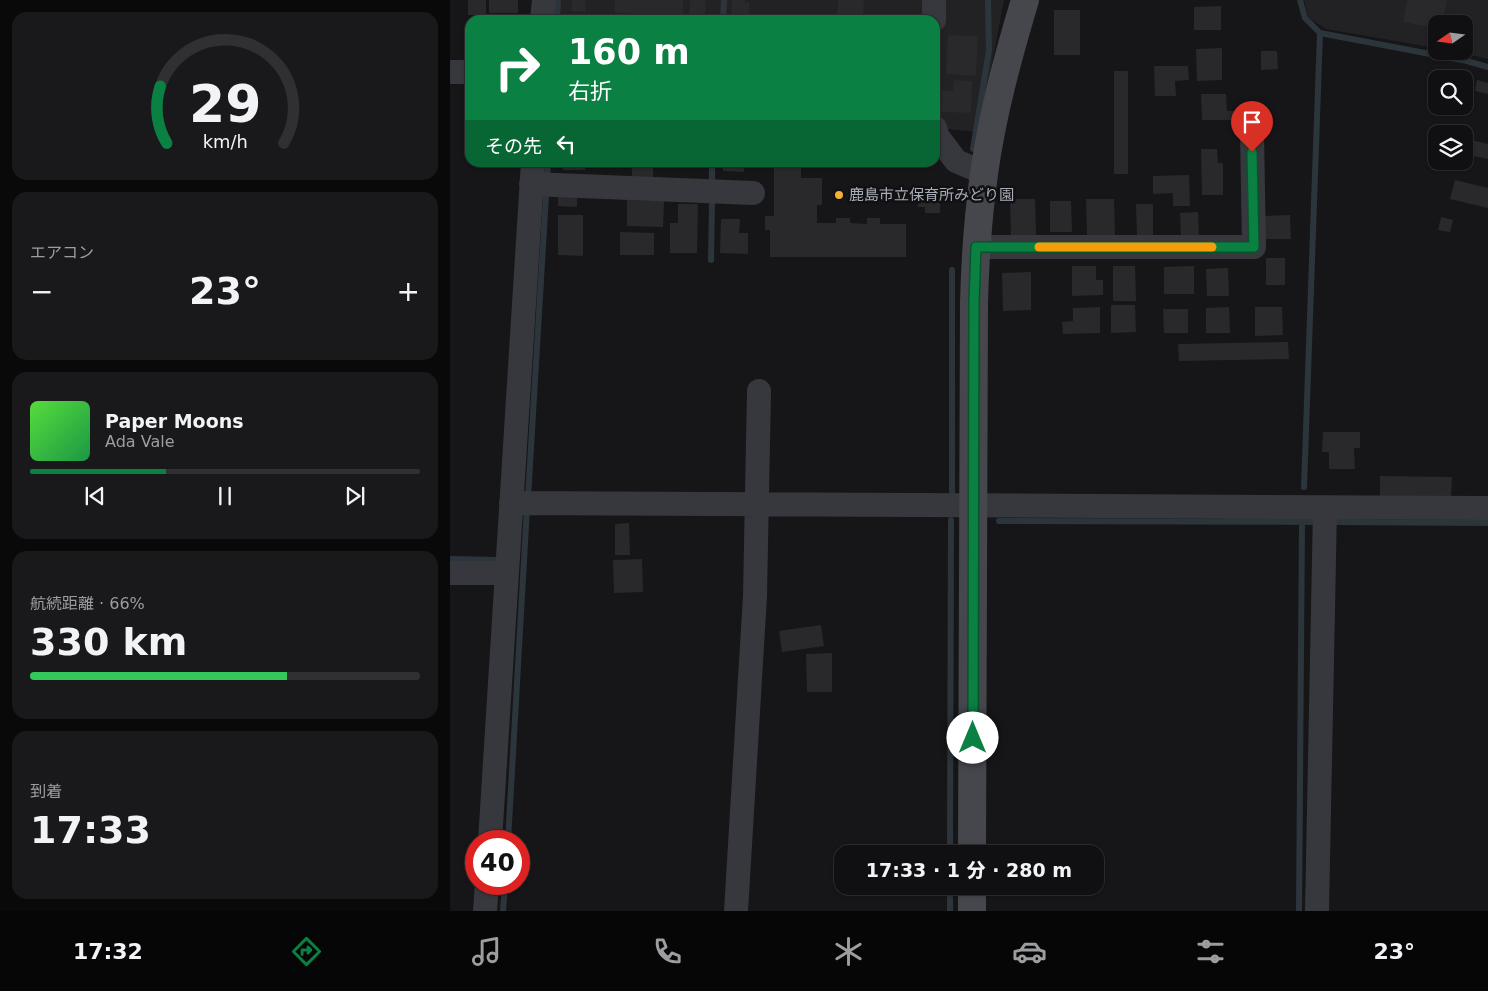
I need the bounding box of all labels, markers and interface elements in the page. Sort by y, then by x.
north arrow [1428,15,1472,60]
map controls [1428,15,1473,170]
text: 160 m [568,32,690,72]
icon: right [485,35,550,100]
button: search [1428,70,1473,115]
text: 29 [189,74,261,134]
text: 右折 [568,79,612,104]
pin [1231,101,1273,152]
icon: arrive [1238,108,1266,136]
button: layers [1428,125,1473,170]
icon: left [552,130,580,158]
text: km/h [202,131,248,152]
text: その先 [485,135,542,157]
place label: 鹿島市立保育所みどり園 [849,186,1014,204]
marker: 鹿島市立保育所みどり園 [833,189,845,201]
text: エアコン [30,243,94,262]
text: 23° [189,269,261,313]
text: − [30,275,53,308]
text: + [397,275,420,308]
text: Paper Moons [105,410,244,432]
text: Ada Vale [105,432,175,451]
icon: previous [81,482,109,510]
icon: pause [211,482,239,510]
icon: next [341,482,369,510]
text: 航続距離 · 66% [30,594,145,613]
text: 330 km [30,620,187,664]
position arrow [946,711,998,763]
text: 到着 [30,782,62,801]
text: 17:33 [30,808,151,852]
speed limit sign: 40 [465,830,530,895]
text: 17:33 · 1 分 · 280 m [866,859,1072,881]
icon: directions [289,934,324,969]
icon: music [469,934,504,969]
icon: phone [650,934,685,969]
icon: climate [831,934,866,969]
icon: car [1012,934,1047,969]
icon: filters [1193,934,1228,969]
text: 17:32 [73,939,143,964]
text: 23° [1373,939,1415,964]

